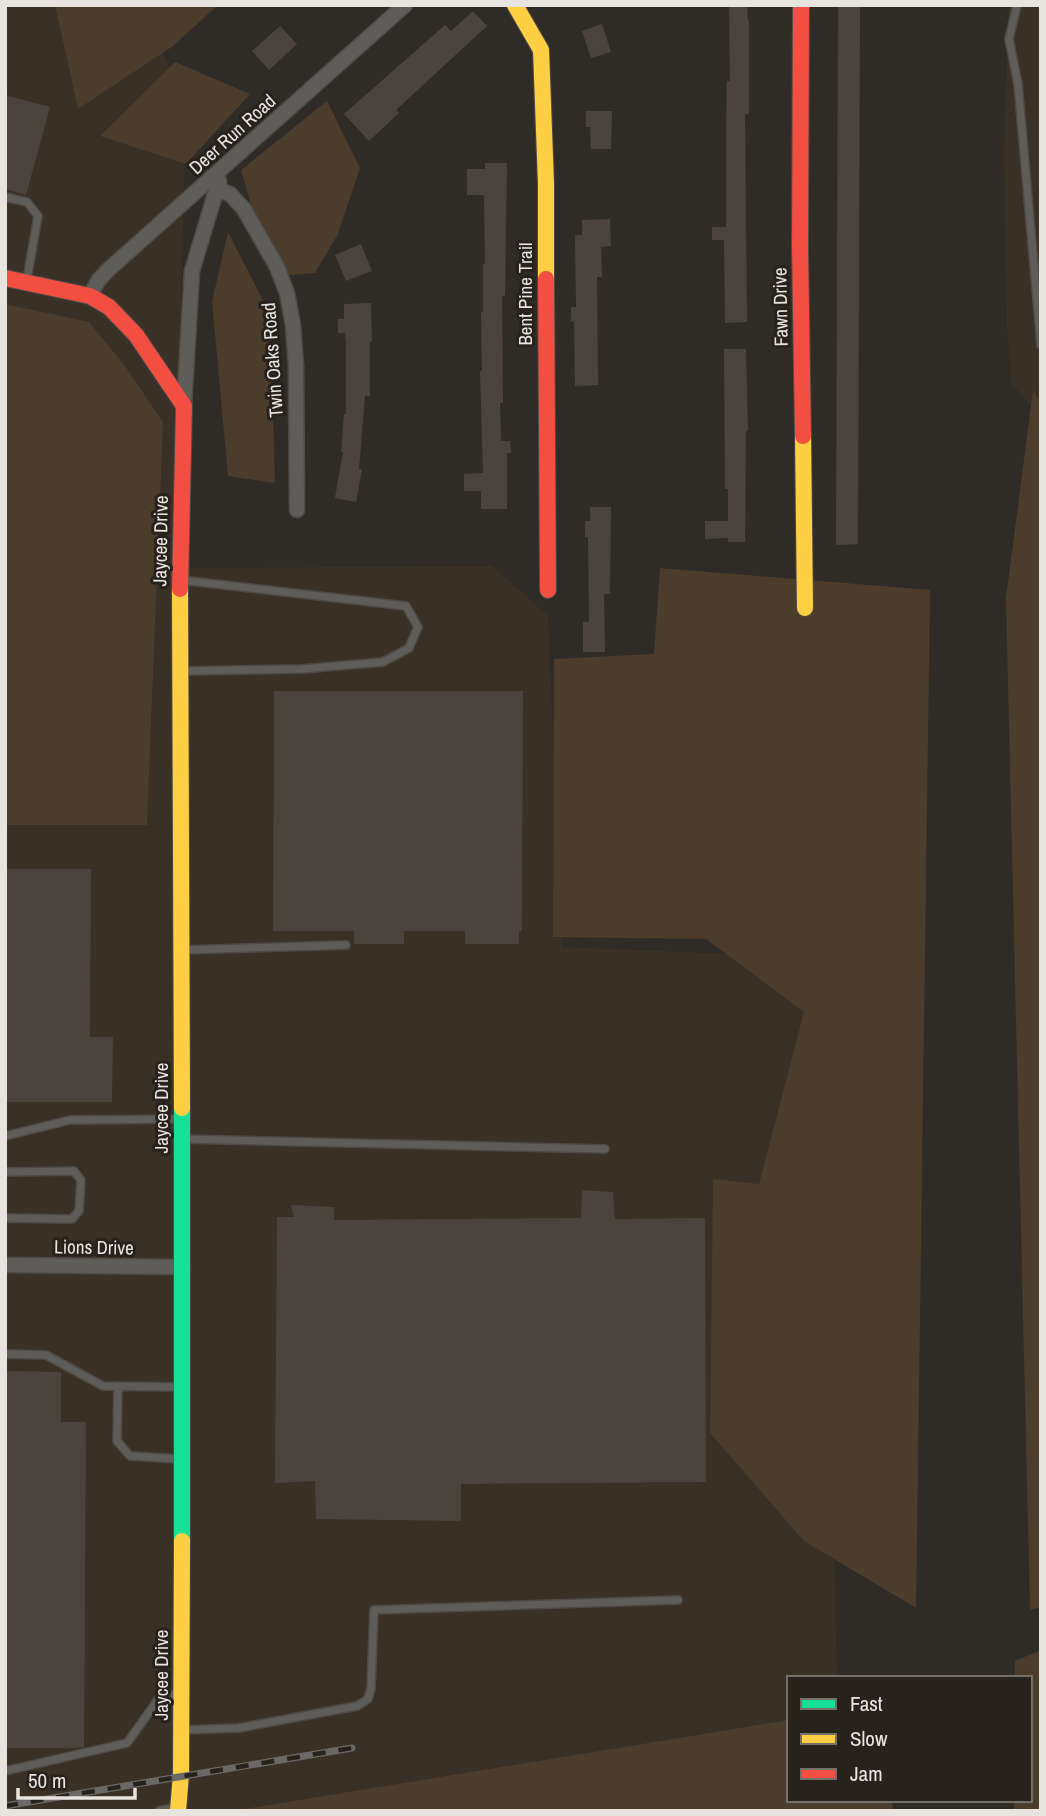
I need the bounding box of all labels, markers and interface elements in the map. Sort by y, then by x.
street label: Deer Run Road [183,88,281,180]
street label: Bent Pine Trail [512,242,538,346]
street label: Fawn Drive [766,267,794,347]
street label: Twin Oaks Road [255,302,289,418]
street label: Jaycee Drive [146,495,174,587]
street label: Jaycee Drive [148,1063,174,1153]
street label: Lions Drive [54,1233,134,1261]
street label: Jaycee Drive [148,1630,174,1720]
legend [787,1676,1032,1802]
text: Fast [850,1689,883,1718]
text: Slow [850,1724,888,1753]
scale bar [18,1756,135,1800]
text: Jam [850,1759,883,1788]
text: 50 m [28,1766,66,1795]

